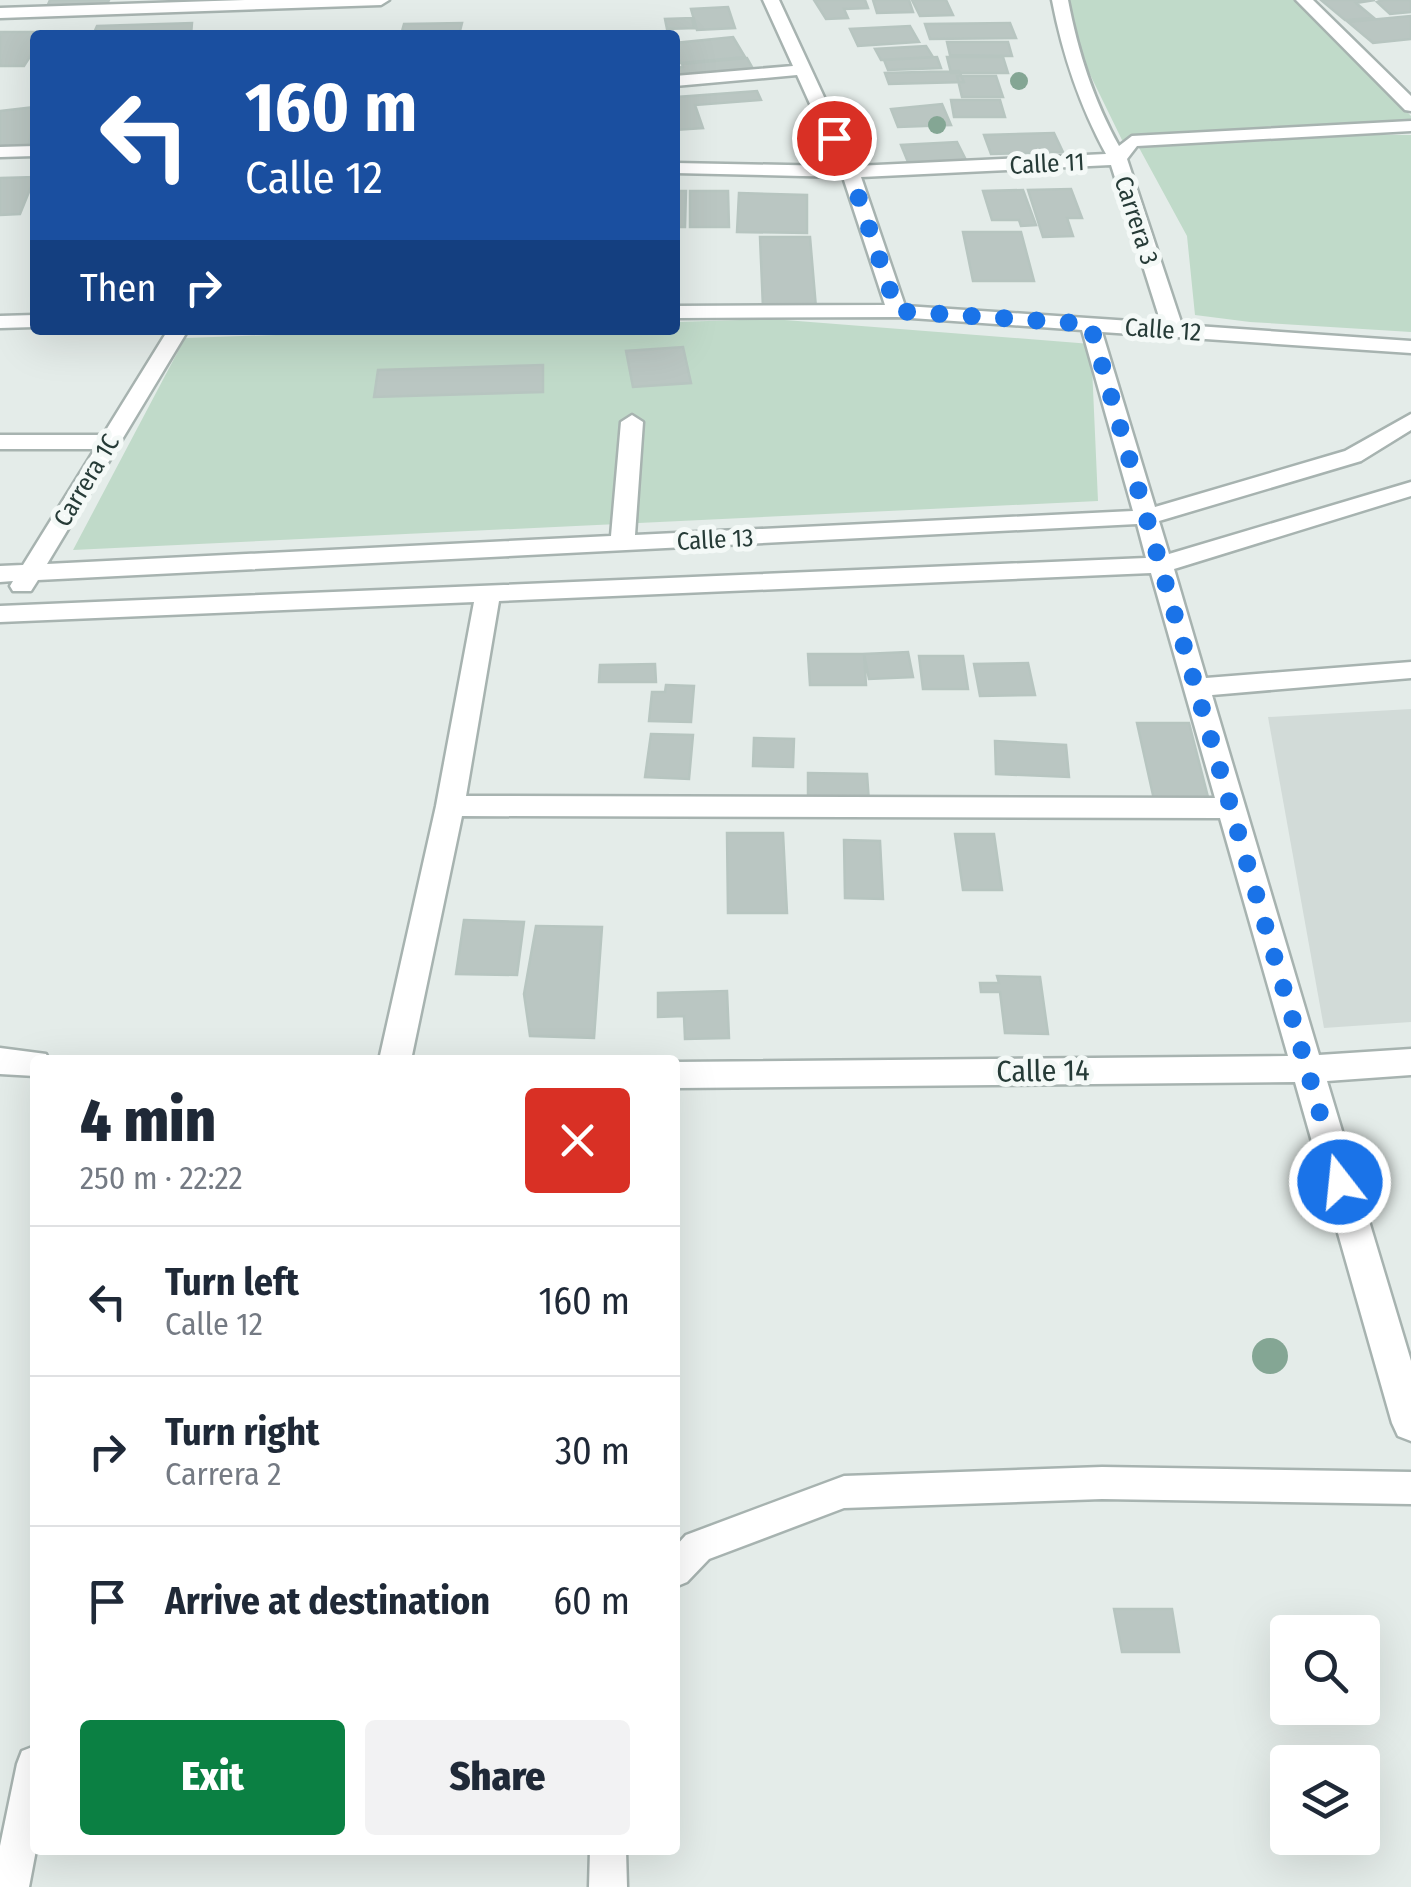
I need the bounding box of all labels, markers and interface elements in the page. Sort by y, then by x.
text: 160 m [245,66,417,150]
icon: left [80,70,210,200]
pin [792,96,877,181]
icon: arrive [807,111,862,166]
street label: Calle 11 [1009,147,1085,181]
text: Calle 12 [245,151,383,205]
street label: Carrera 3 [1108,172,1164,268]
icon: right [176,260,231,315]
text: Then [80,265,156,311]
street label: Calle 12 [1124,312,1202,348]
street label: Carrera 1C [48,429,126,532]
street label: Calle 13 [676,523,754,557]
street label: Calle 14 [996,1052,1090,1090]
text: 4 min [80,1085,216,1157]
button: close [525,1088,630,1193]
position arrow [1288,1130,1392,1234]
text: 250 m · 22:22 [80,1159,243,1197]
text: Turn left [165,1259,299,1305]
icon: left [80,1274,135,1329]
text: 160 m [538,1278,630,1324]
text: Calle 12 [165,1305,263,1343]
text: Turn right [165,1409,319,1455]
icon: right [80,1424,135,1479]
text: 30 m [555,1428,630,1474]
text: Carrera 2 [165,1455,281,1493]
icon: arrive [80,1574,135,1629]
text: Arrive at destination [165,1578,490,1624]
text: 60 m [553,1578,630,1624]
map controls [1270,1615,1380,1855]
button: search [1270,1615,1380,1725]
button: Exit [80,1720,345,1835]
button: Share [365,1720,630,1835]
button: layers [1270,1745,1380,1855]

